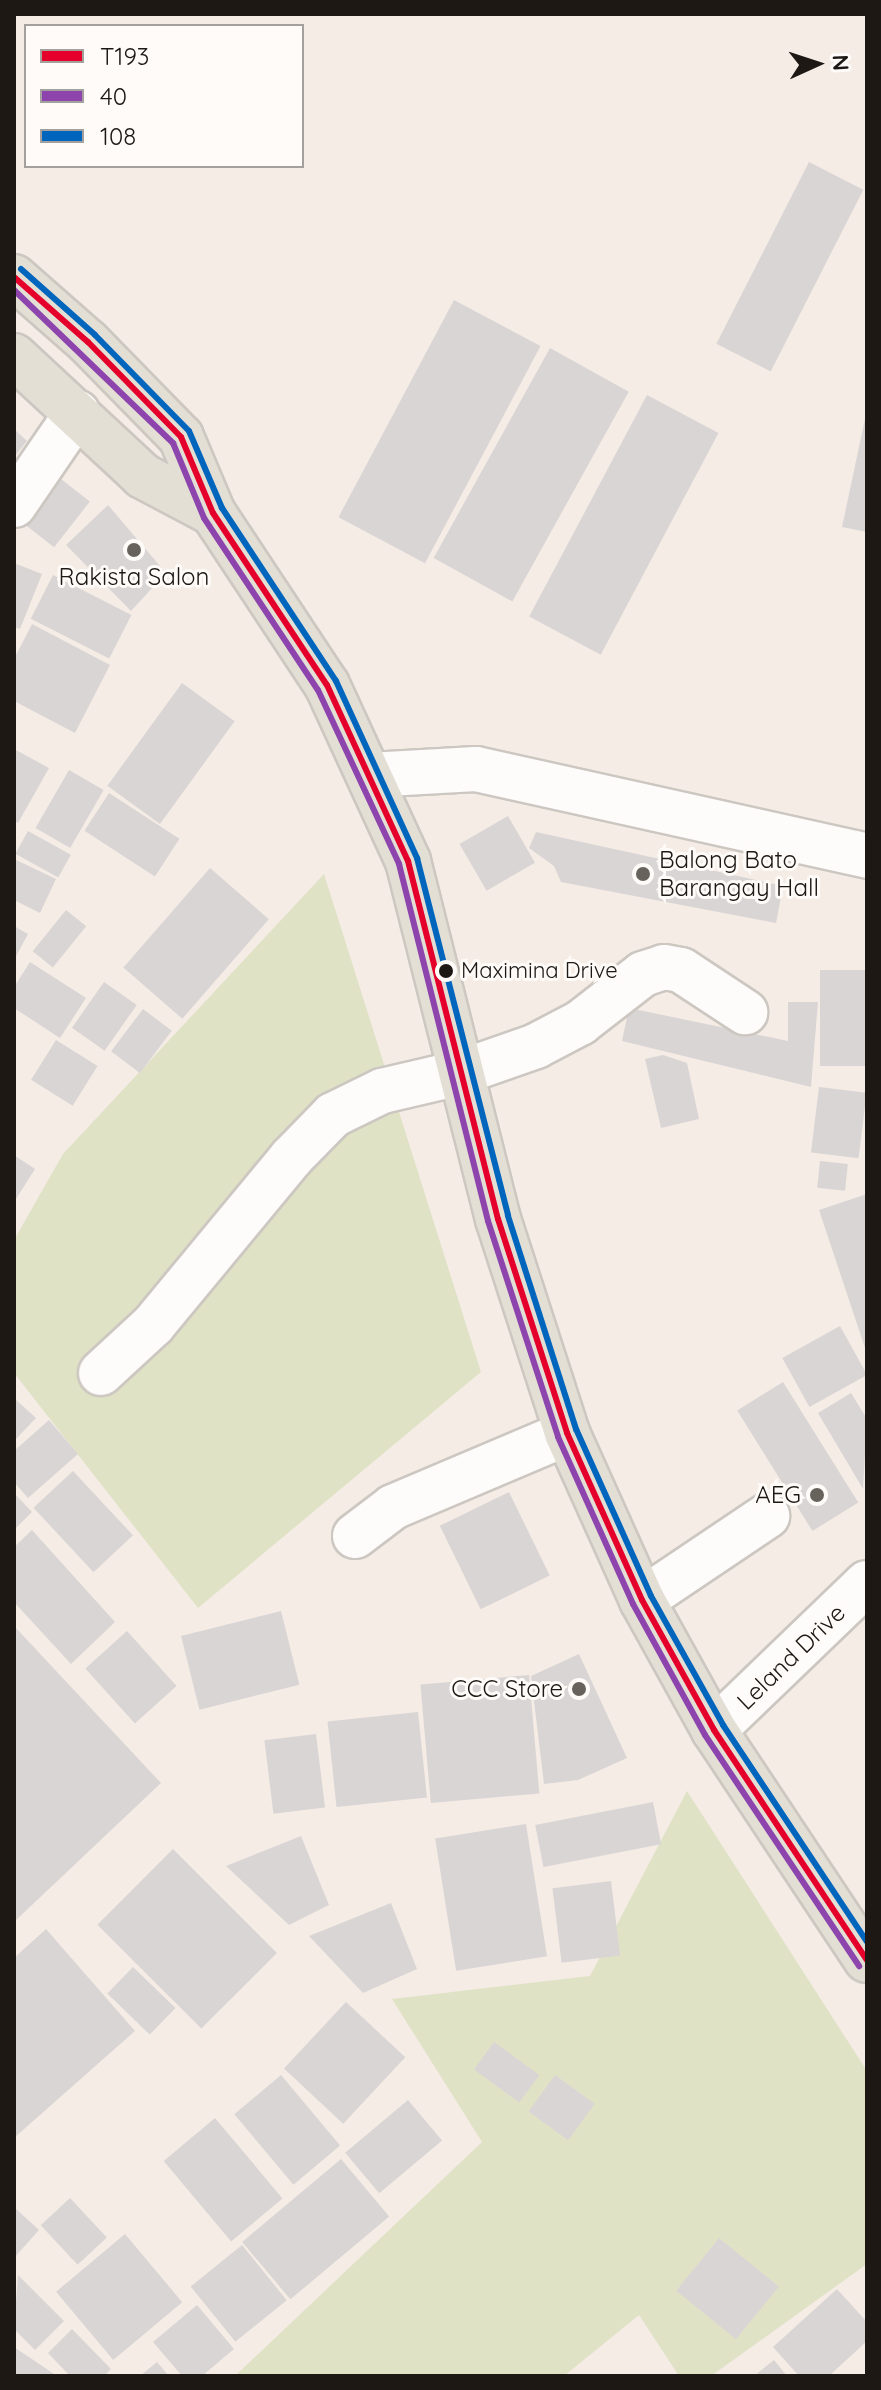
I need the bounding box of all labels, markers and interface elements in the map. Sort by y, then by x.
legend [24,24,304,168]
north arrow [777,24,857,104]
text: T193 [100,41,149,71]
text: N [827,54,855,72]
text: 40 [100,81,127,111]
text: 108 [100,121,136,151]
marker: Rakista Salon [125,541,143,559]
place label: Rakista Salon [59,563,209,591]
place label: Balong Bato Barangay Hall [659,846,819,902]
marker: Balong Bato Barangay Hall [634,865,652,883]
place label: Maximina Drive [461,958,618,984]
marker: Maximina Drive [438,963,454,979]
place label: AEG [755,1481,801,1509]
marker: AEG [808,1486,826,1504]
street label: Leland Drive [731,1598,851,1716]
place label: CCC Store [451,1675,563,1703]
marker: CCC Store [570,1680,588,1698]

